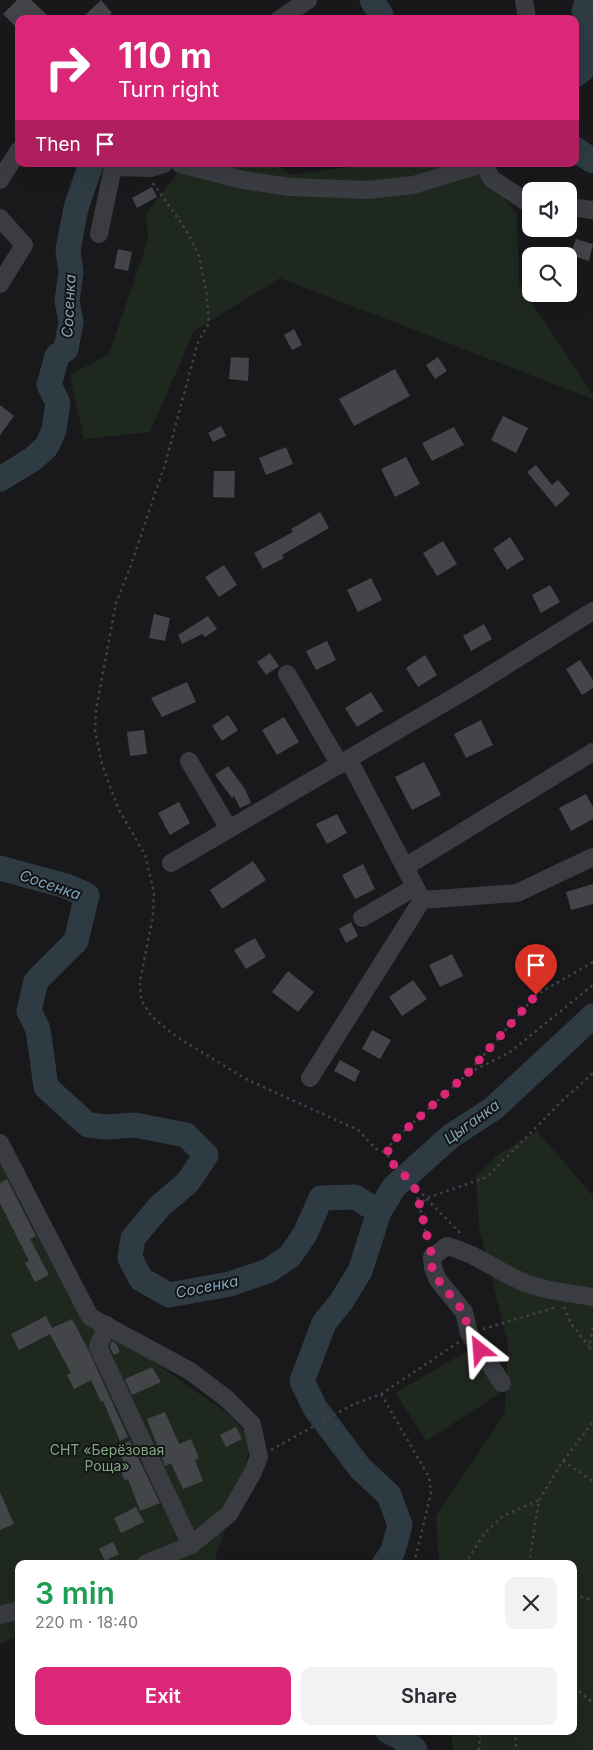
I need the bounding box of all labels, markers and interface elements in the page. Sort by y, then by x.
text: 110 m [118,34,212,76]
icon: right [35,35,100,100]
text: Turn right [118,76,219,102]
icon: arrive [91,130,119,158]
text: Then [35,133,81,156]
map controls [522,182,577,302]
button: sound [522,182,577,237]
button: search [522,247,577,302]
water label: Сосенка [57,274,80,338]
water label: Сосенка [17,865,83,904]
pin [515,944,557,995]
icon: arrive [522,951,550,979]
water label: Цыганка [440,1095,503,1148]
water label: Сосенка [174,1271,240,1302]
position arrow [453,1323,505,1375]
park label: СНТ «Берёзовая Роща» [50,1441,164,1474]
text: 3 min [35,1575,115,1611]
button: close [505,1577,557,1629]
text: 220 m · 18:40 [35,1612,138,1632]
button: Exit [35,1667,291,1725]
button: Share [301,1667,557,1725]

